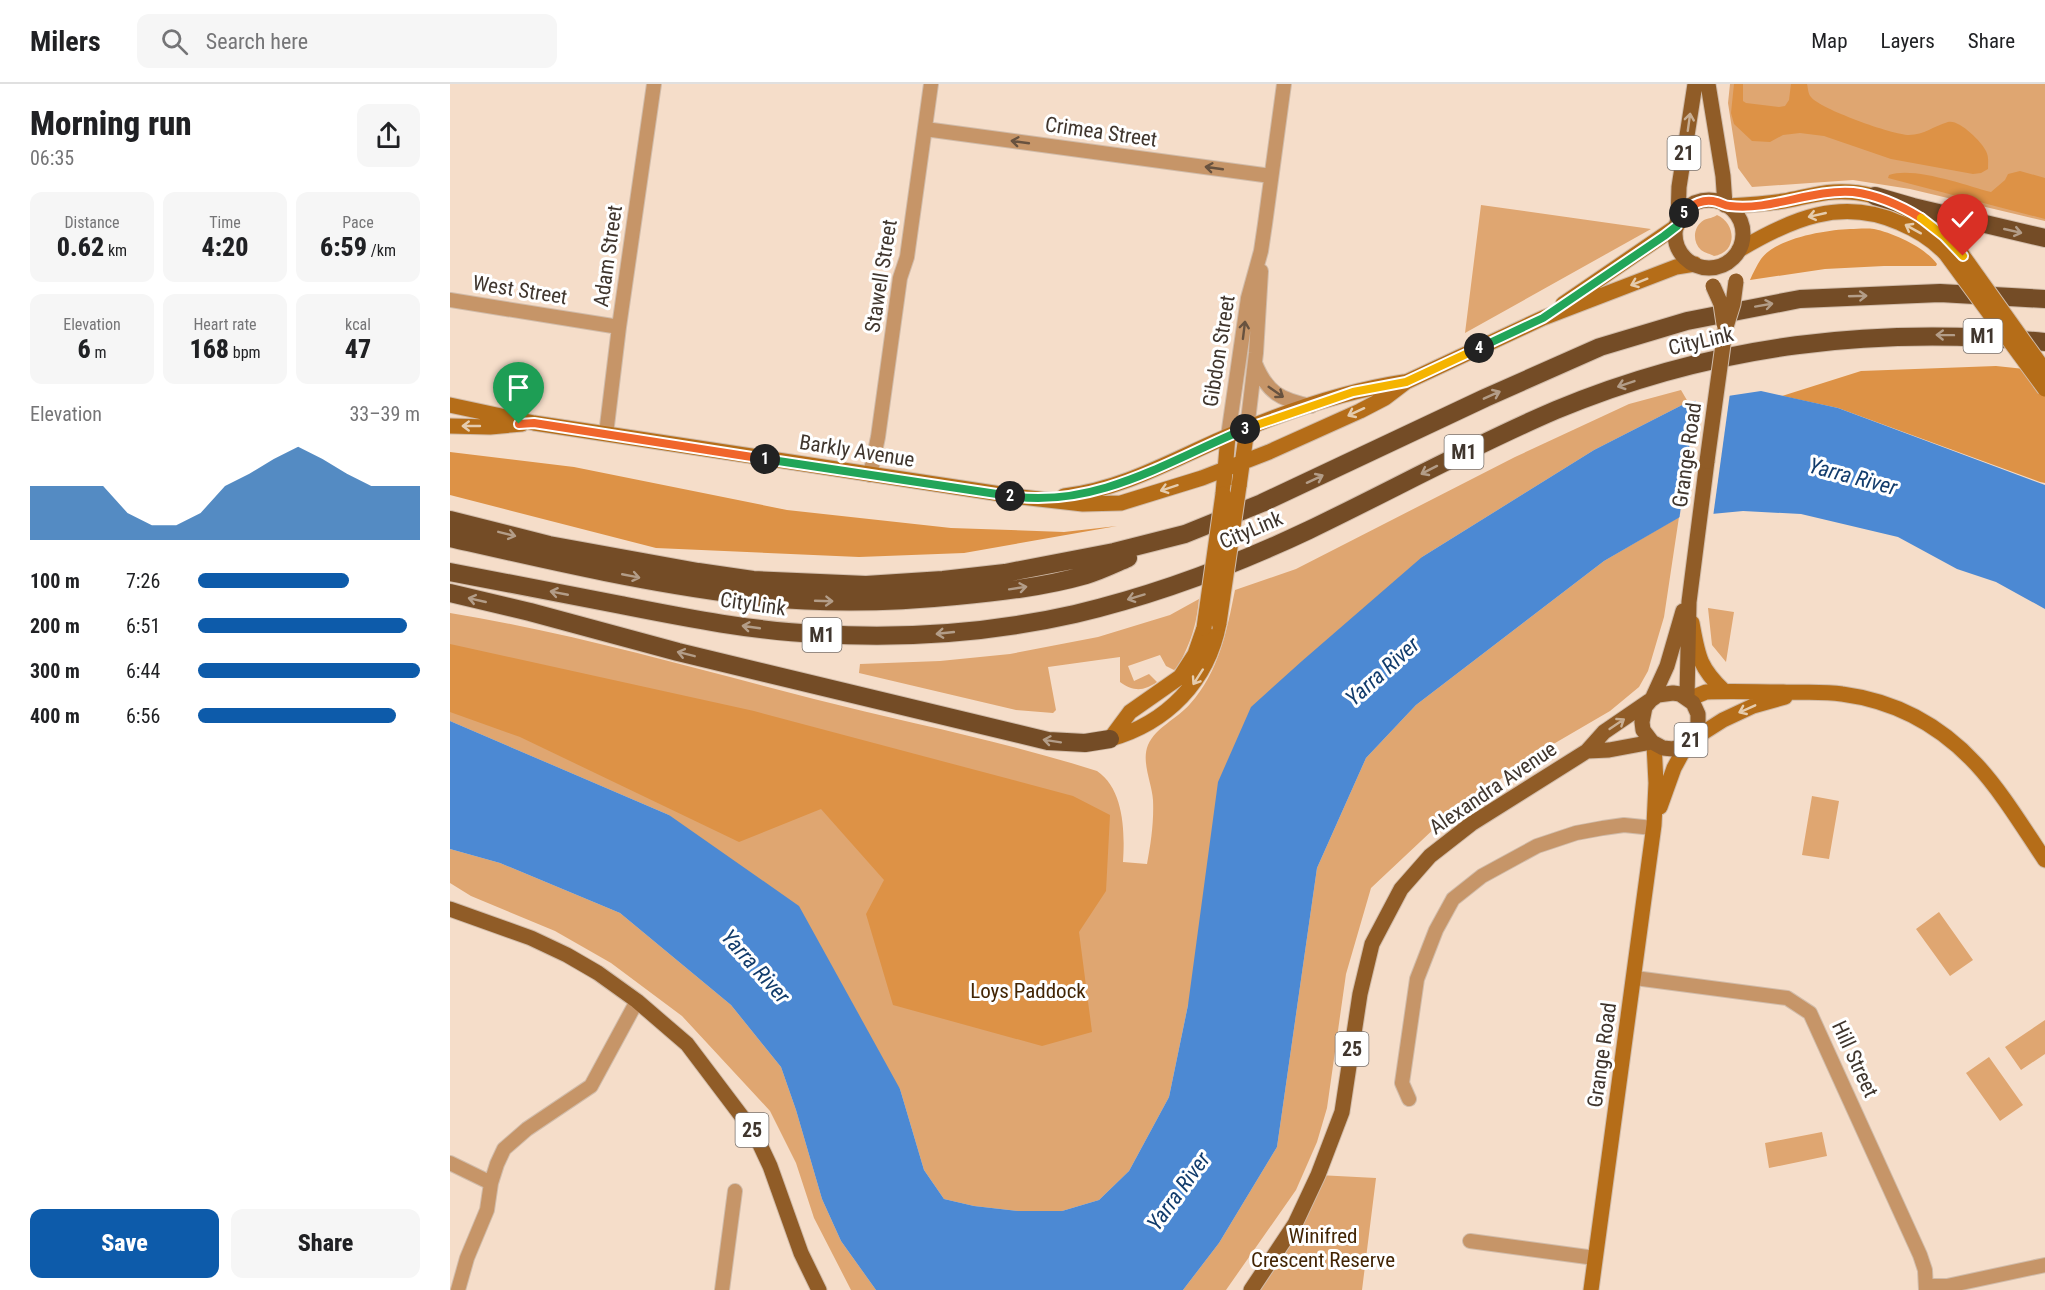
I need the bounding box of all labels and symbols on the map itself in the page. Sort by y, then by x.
street label: Crimea Street [1043,112,1159,152]
one-way arrow [1683,112,1694,132]
one-way arrow [1011,136,1031,147]
road number: 21 [1668,136,1700,170]
one-way arrow [1204,163,1224,174]
pin [1937,194,1988,256]
pin: 5 [1669,198,1699,228]
street label: Adam Street [589,204,627,308]
one-way arrow [1808,210,1827,221]
street label: Stawell Street [860,218,902,334]
one-way arrow [1905,223,1922,235]
one-way arrow [2003,225,2022,237]
street label: West Street [471,271,569,309]
one-way arrow [1631,277,1649,288]
one-way arrow [1848,291,1868,302]
street label: Gibdon Street [1198,293,1240,409]
one-way arrow [1754,299,1773,310]
road number: M1 [1964,319,2002,353]
one-way arrow [1239,321,1250,340]
street label: CityLink [1666,322,1736,360]
one-way arrow [1935,329,1955,341]
pin: 4 [1464,333,1494,363]
pin [493,362,544,424]
one-way arrow [1618,380,1636,391]
one-way arrow [1267,386,1283,398]
one-way arrow [1482,389,1500,400]
street label: Grange Road [1668,401,1706,509]
one-way arrow [1348,407,1366,419]
pin: 3 [1230,414,1260,444]
one-way arrow [461,420,481,432]
street label: Barkly Avenue [798,430,916,472]
road number: M1 [1444,435,1484,469]
pin: 1 [750,444,780,474]
water label: Yarra River [1806,453,1900,500]
one-way arrow [1420,465,1438,477]
one-way arrow [1306,472,1324,484]
pin: 2 [995,481,1025,511]
one-way arrow [1160,484,1179,495]
street label: CityLink [1216,506,1287,554]
one-way arrow [497,529,516,541]
one-way arrow [620,571,640,582]
one-way arrow [1008,583,1027,594]
one-way arrow [549,587,569,598]
street label: CityLink [719,588,788,621]
one-way arrow [1127,592,1146,603]
one-way arrow [468,594,487,605]
one-way arrow [813,595,833,607]
road number: M1 [802,618,842,652]
one-way arrow [741,621,761,632]
one-way arrow [936,628,956,639]
water label: Yarra River [1340,632,1425,711]
one-way arrow [677,647,696,659]
one-way arrow [1192,668,1204,685]
one-way arrow [1738,704,1756,716]
one-way arrow [1608,718,1624,730]
road number: 21 [1674,723,1708,757]
one-way arrow [1043,736,1062,747]
street label: Alexandra Avenue [1425,737,1561,839]
water label: Yarra River [716,924,795,1009]
park label: Loys Paddock [970,979,1086,1003]
street label: Grange Road [1583,1001,1621,1109]
street label: Hill Street [1827,1017,1883,1101]
road number: 25 [1336,1032,1368,1066]
road number: 25 [736,1113,768,1147]
water label: Yarra River [1142,1147,1215,1235]
park label: Winifred Crescent Reserve [1251,1224,1395,1272]

